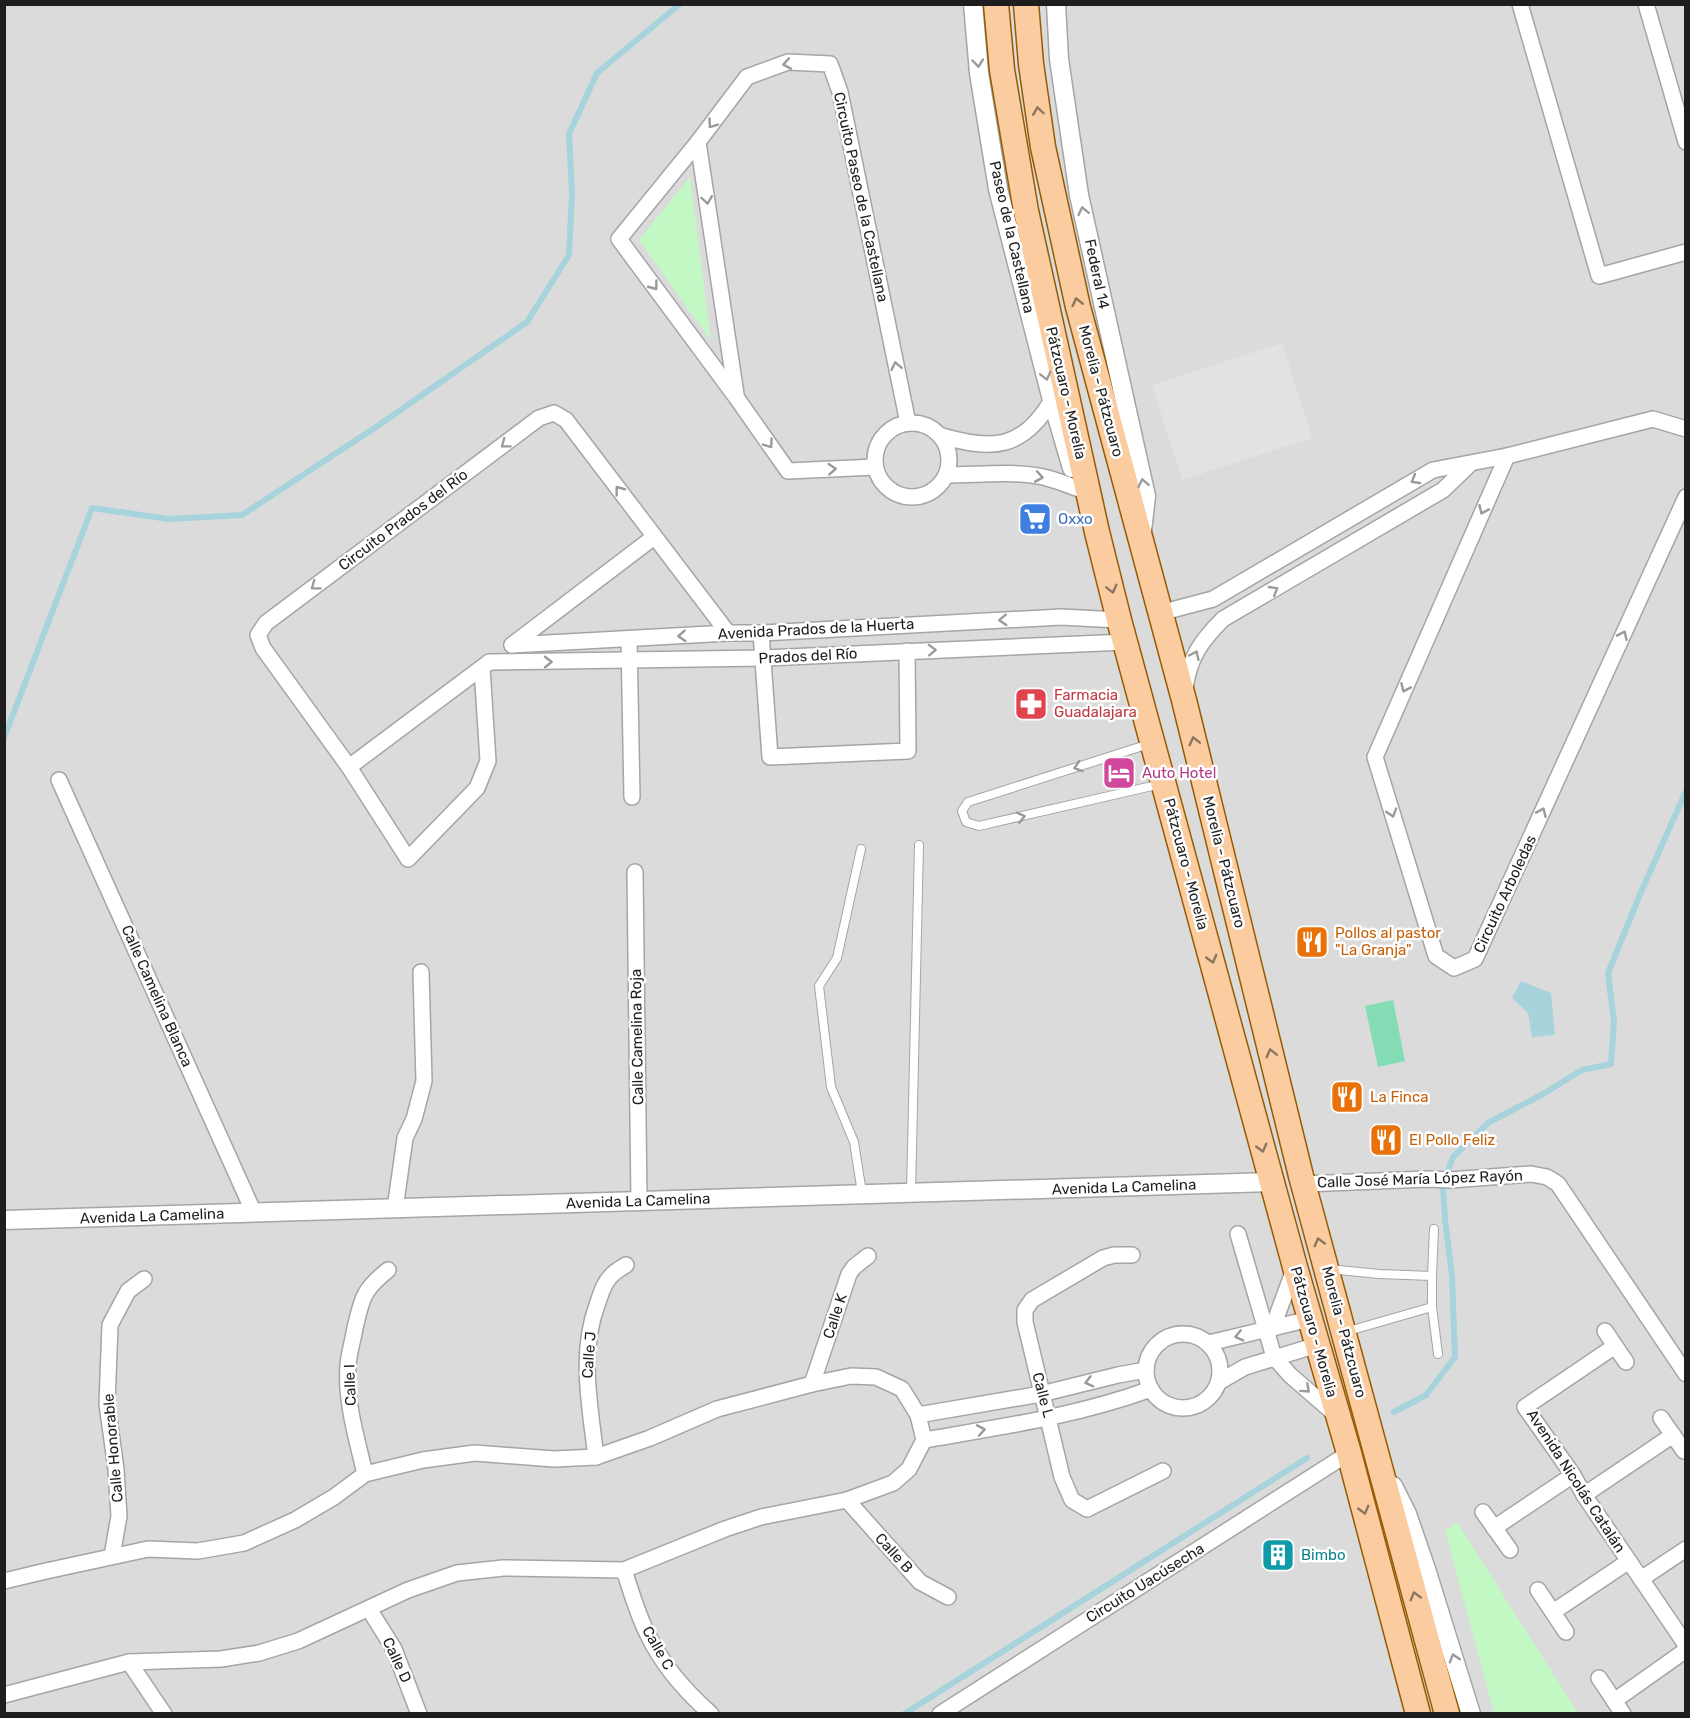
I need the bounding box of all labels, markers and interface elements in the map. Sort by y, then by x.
one-way arrow [782,57,792,70]
one-way arrow [971,58,984,67]
street label: Circuito Paseo de la Castellana [830,90,892,304]
one-way arrow [1032,107,1044,116]
one-way arrow [708,117,719,128]
street label: Paseo de la Castellana [986,159,1038,315]
one-way arrow [700,195,712,205]
one-way arrow [1077,206,1090,216]
street label: Federal 14 [1081,237,1113,311]
one-way arrow [647,280,658,291]
one-way arrow [1072,297,1085,307]
street label: Morelia - Pátzcuaro [1075,323,1127,459]
street label: Pátzcuaro - Morelia [1042,325,1090,461]
one-way arrow [890,361,903,371]
one-way arrow [1038,371,1051,381]
one-way arrow [501,437,512,448]
one-way arrow [762,437,773,448]
one-way arrow [827,463,836,476]
street label: Circuito Prados del Río [335,465,471,575]
one-way arrow [1033,470,1043,483]
one-way arrow [1411,473,1421,484]
one-way arrow [1137,479,1150,489]
one-way arrow [615,486,626,497]
supermarket icon: Oxxo [1017,501,1053,537]
one-way arrow [1479,504,1491,515]
place label: Oxxo [1058,510,1093,528]
one-way arrow [311,578,322,589]
one-way arrow [1104,584,1117,594]
one-way arrow [1268,585,1278,597]
one-way arrow [998,613,1007,626]
street label: Avenida Prados de la Huerta [717,615,915,643]
one-way arrow [678,629,687,642]
one-way arrow [1615,630,1627,641]
street label: Prados del Río [758,644,858,668]
one-way arrow [927,644,936,656]
one-way arrow [1187,651,1199,662]
one-way arrow [543,656,552,668]
one-way arrow [1400,682,1412,693]
pharmacy icon: Farmacia Guadalajara [1013,686,1049,722]
place label: Farmacia Guadalajara [1054,686,1137,721]
one-way arrow [1188,736,1201,746]
hotel icon: Auto Hotel [1101,755,1137,791]
one-way arrow [1073,760,1084,772]
place label: Auto Hotel [1142,764,1216,782]
street label: Morelia - Pátzcuaro [1199,794,1249,930]
street label: Pátzcuaro - Morelia [1160,796,1212,932]
one-way arrow [1385,807,1397,818]
one-way arrow [1535,808,1547,819]
one-way arrow [1016,811,1026,824]
street label: Circuito Arboledas [1470,832,1540,956]
street label: Calle Camelina Blanca [118,922,196,1070]
restaurant icon: Pollos al pastor "La Granja" [1294,924,1330,960]
place label: Pollos al pastor "La Granja" [1335,924,1441,959]
one-way arrow [1204,954,1217,964]
street label: Calle Camelina Roja [627,969,647,1105]
one-way arrow [1265,1048,1278,1058]
restaurant icon: La Finca [1329,1079,1365,1115]
place label: La Finca [1370,1088,1428,1106]
restaurant icon: El Pollo Feliz [1368,1122,1404,1158]
place label: El Pollo Feliz [1409,1131,1495,1149]
one-way arrow [1255,1143,1268,1153]
street label: Calle José María López Rayón [1317,1166,1523,1192]
street label: Avenida La Camelina [1051,1175,1197,1199]
street label: Avenida La Camelina [565,1189,711,1213]
street label: Avenida La Camelina [79,1204,225,1228]
one-way arrow [1314,1237,1326,1247]
street label: Pátzcuaro - Morelia [1287,1264,1341,1400]
street label: Morelia - Pátzcuaro [1318,1264,1370,1400]
street label: Calle K [819,1291,851,1341]
one-way arrow [1234,1329,1244,1342]
street label: Calle J [578,1331,600,1379]
street label: Calle I [340,1364,360,1406]
street label: Calle L [1028,1370,1058,1420]
one-way arrow [1084,1375,1095,1387]
one-way arrow [1300,1382,1310,1393]
street label: Calle Honorable [99,1393,127,1503]
street label: Avenida Nicolás Catalán [1523,1406,1629,1556]
one-way arrow [976,1424,986,1437]
one-way arrow [1357,1505,1370,1515]
street label: Calle B [871,1529,917,1577]
building icon: Bimbo [1260,1537,1296,1573]
street label: Circuito Uacúsecha [1083,1539,1207,1627]
place label: Bimbo [1301,1546,1346,1564]
one-way arrow [1410,1591,1422,1602]
street label: Calle C [638,1623,678,1673]
street label: Calle D [379,1634,415,1686]
one-way arrow [1449,1653,1461,1664]

